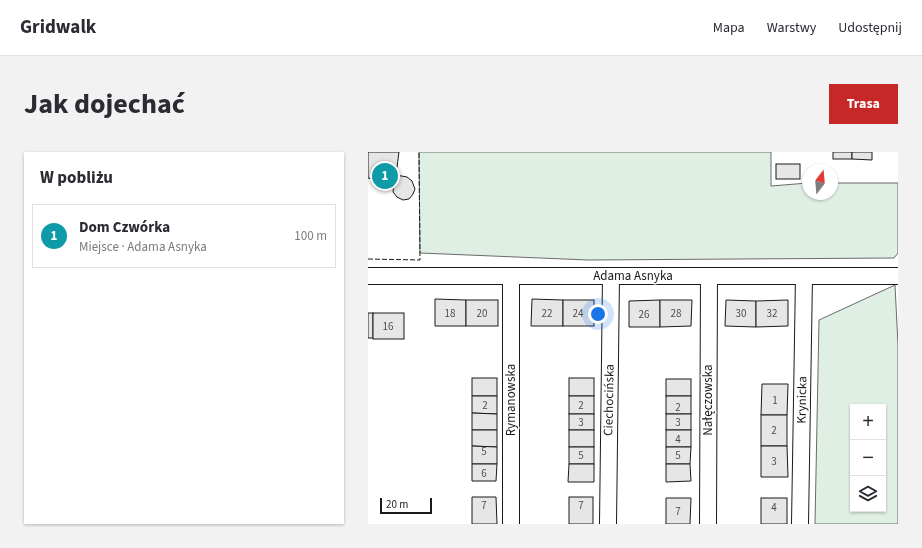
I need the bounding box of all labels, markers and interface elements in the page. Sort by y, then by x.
text: Gridwalk [20,14,96,41]
text: Mapa [713,18,745,38]
text: Warstwy [767,18,816,38]
text: Udostępnij [838,18,902,38]
text: Jak dojechać [24,84,185,124]
button: Trasa [829,84,898,124]
pin: 1 [372,161,398,191]
north arrow [802,164,838,200]
text: W pobliżu [40,166,113,190]
text: Dom Czwórka [79,217,170,238]
text: 1 [51,227,57,245]
text: 100 m [294,227,327,245]
text: Miejsce · Adama Asnyka [79,238,207,256]
street label: Adama Asnyka [593,267,673,285]
your location [588,304,608,324]
house number: 18 [445,306,456,321]
house number: 20 [477,306,487,321]
house number: 22 [542,306,552,321]
house number: 24 [573,306,584,321]
house number: 28 [671,306,682,321]
house number: 30 [736,306,746,321]
house number: 32 [767,306,777,321]
house number: 26 [639,307,650,322]
house number: 16 [383,319,394,334]
street label: Rymanowska [502,364,520,436]
street label: Ciechocińska [599,364,619,436]
street label: Nałęczowska [699,364,717,436]
street label: Krynicka [793,376,811,424]
house number: 1 [772,393,778,408]
house number: 2 [482,398,488,413]
house number: 2 [578,398,584,413]
house number: 2 [675,400,681,415]
map controls [850,404,886,512]
button: + [850,404,886,440]
house number: 3 [578,415,584,430]
house number: 3 [675,415,681,430]
house number: 2 [771,423,777,438]
house number: 4 [675,432,681,447]
button: − [850,440,886,476]
house number: 5 [481,444,487,459]
house number: 5 [578,448,584,463]
house number: 5 [675,448,681,463]
house number: 3 [771,454,777,469]
house number: 6 [481,466,487,481]
button: layers [850,476,886,512]
scale bar [380,496,432,515]
text: 20 m [386,497,408,512]
house number: 7 [481,498,487,513]
house number: 7 [578,498,584,513]
house number: 4 [771,500,777,515]
house number: 7 [675,504,681,519]

